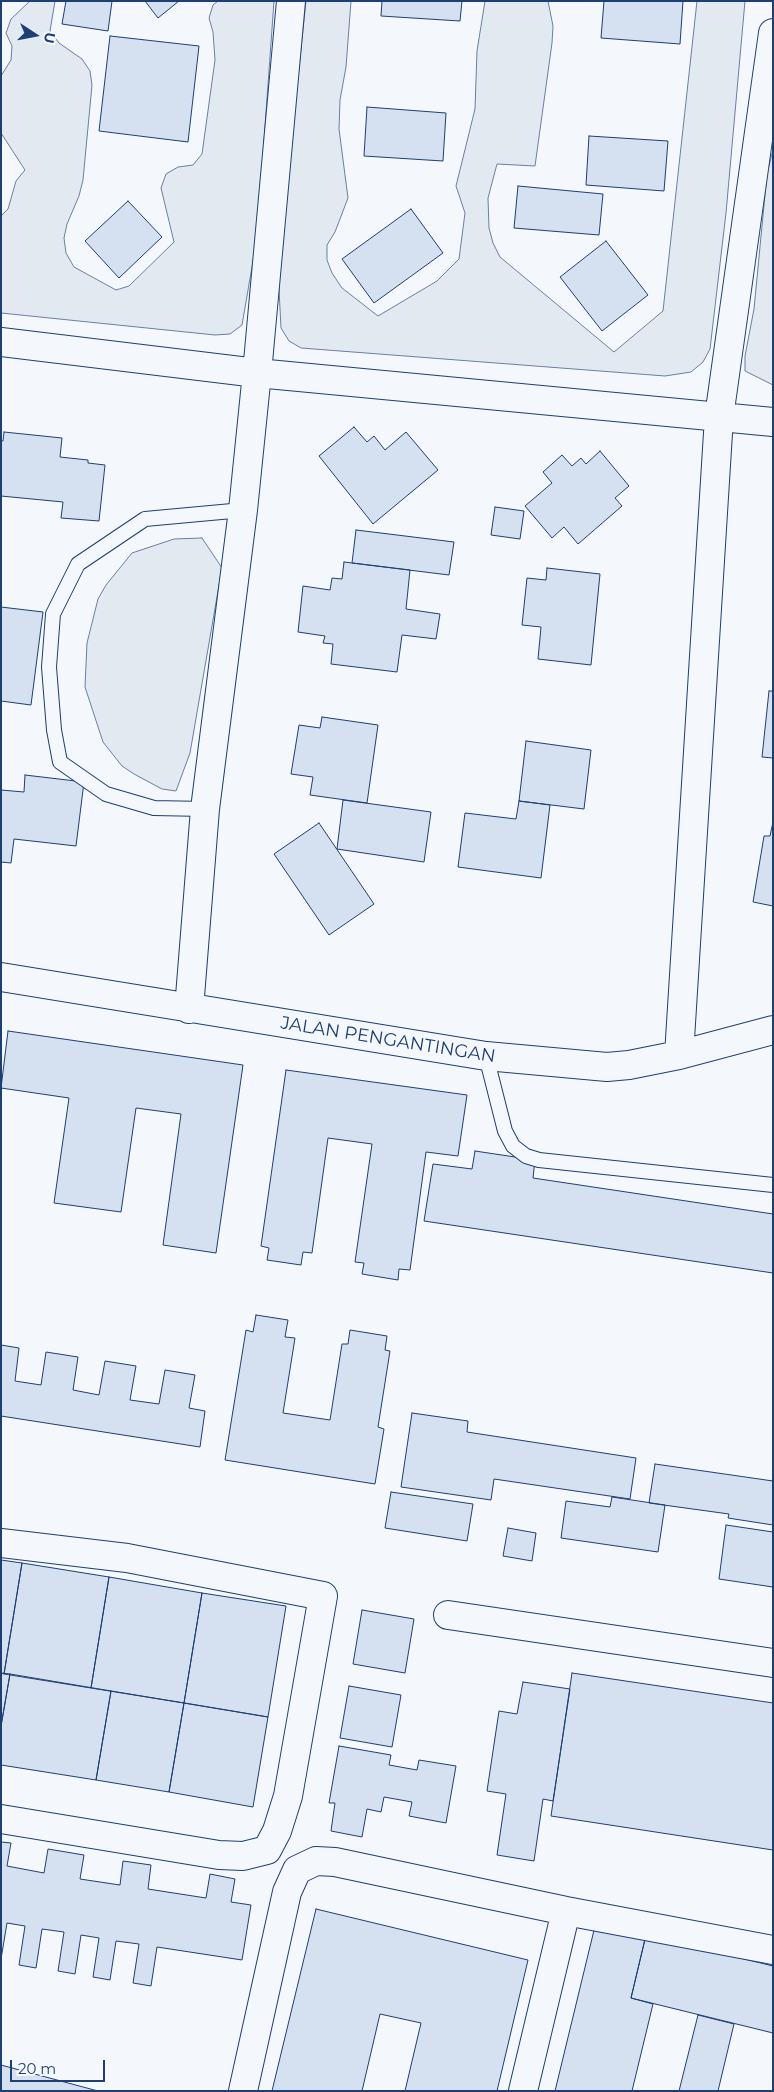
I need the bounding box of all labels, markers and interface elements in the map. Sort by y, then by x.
north arrow [10,10,60,60]
text: U [40,31,60,45]
street label: JALAN PENGANTINGAN [279,1012,497,1068]
scale bar [12,2050,108,2082]
text: 20 m [18,2059,56,2078]

